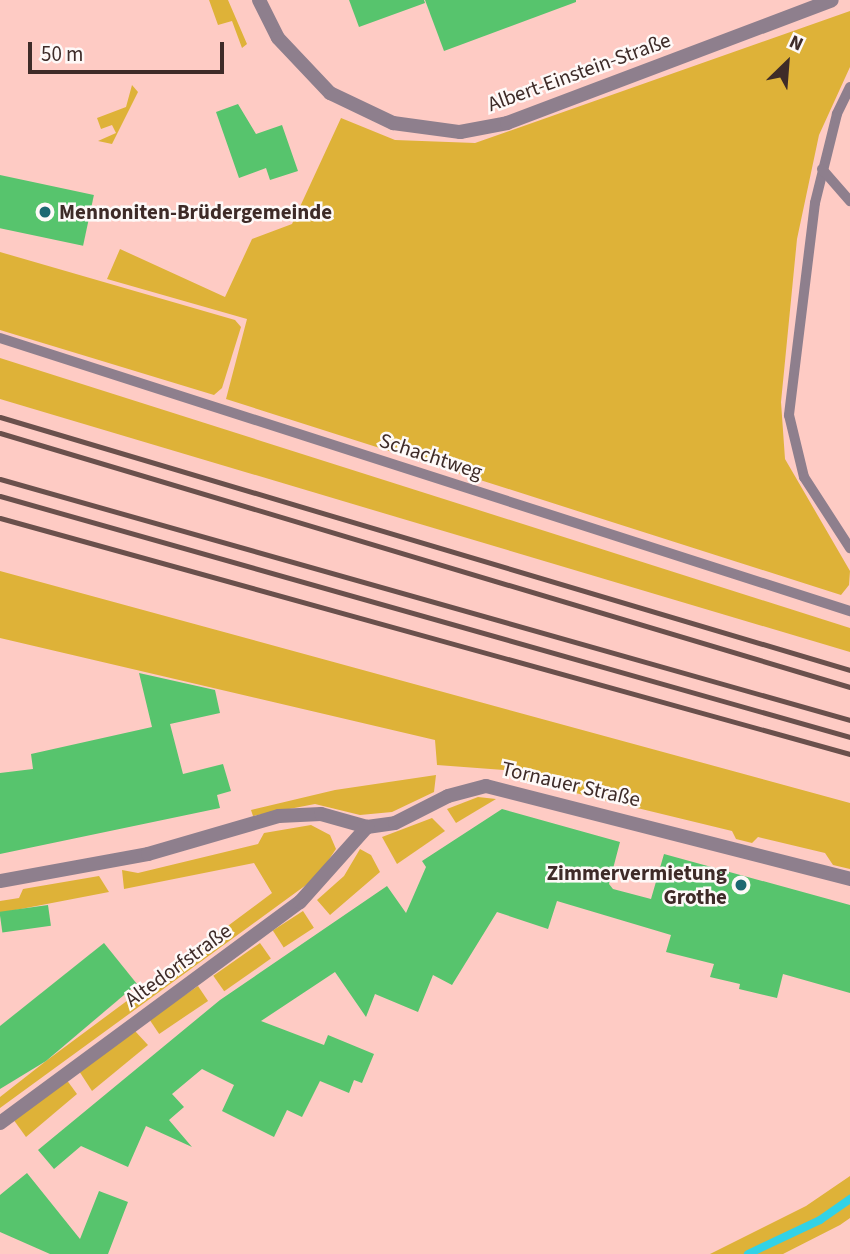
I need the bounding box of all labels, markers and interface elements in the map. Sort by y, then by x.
street label: Albert-Einstein-Straße [484,27,674,117]
scale bar [32,28,228,72]
north arrow [752,28,822,98]
text: N [785,29,808,58]
text: 50 m [41,39,83,69]
place label: Mennoniten-Brüdergemeinde [59,199,332,225]
marker: Mennoniten-Brüdergemeinde [37,204,53,220]
street label: Schachtweg [376,428,486,484]
street label: Tornauer Straße [499,756,643,812]
place label: Zimmervermietung Grothe [547,860,727,910]
marker: Zimmervermietung Grothe [733,877,749,893]
street label: Altedorfstraße [120,918,236,1012]

